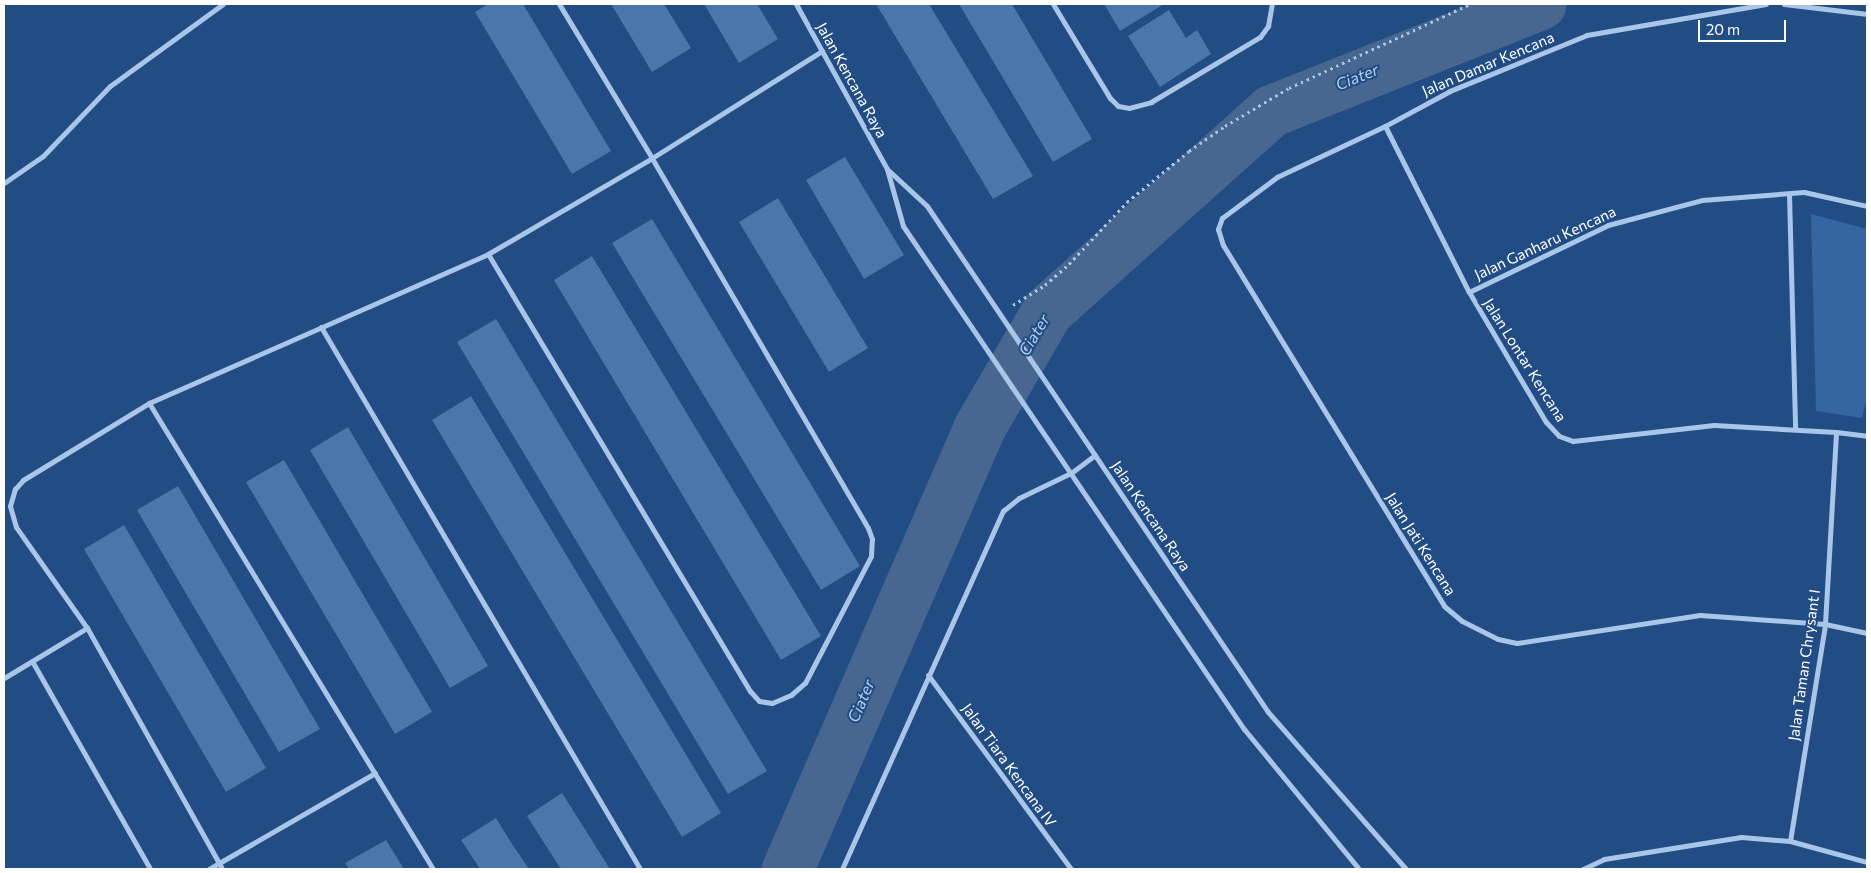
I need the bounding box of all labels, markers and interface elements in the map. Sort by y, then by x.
scale bar [1701,10,1788,42]
street label: Jalan Kencana Raya [813,19,891,141]
text: 20 m [1706,20,1740,38]
street label: Jalan Damar Kencana [1419,28,1557,100]
water label: Ciater [1333,60,1381,94]
street label: Jalan Ganharu Kencana [1471,202,1619,284]
street label: Jalan Lontar Kencana [1480,295,1570,425]
water label: Ciater [1014,311,1054,359]
street label: Jalan Kencana Raya [1107,457,1195,575]
street label: Jalan Jati Kencana [1382,489,1460,599]
street label: Jalan Taman Chrysant I [1784,588,1824,742]
water label: Ciater [843,677,879,725]
street label: Jalan Tiara Kencana IV [958,700,1060,830]

